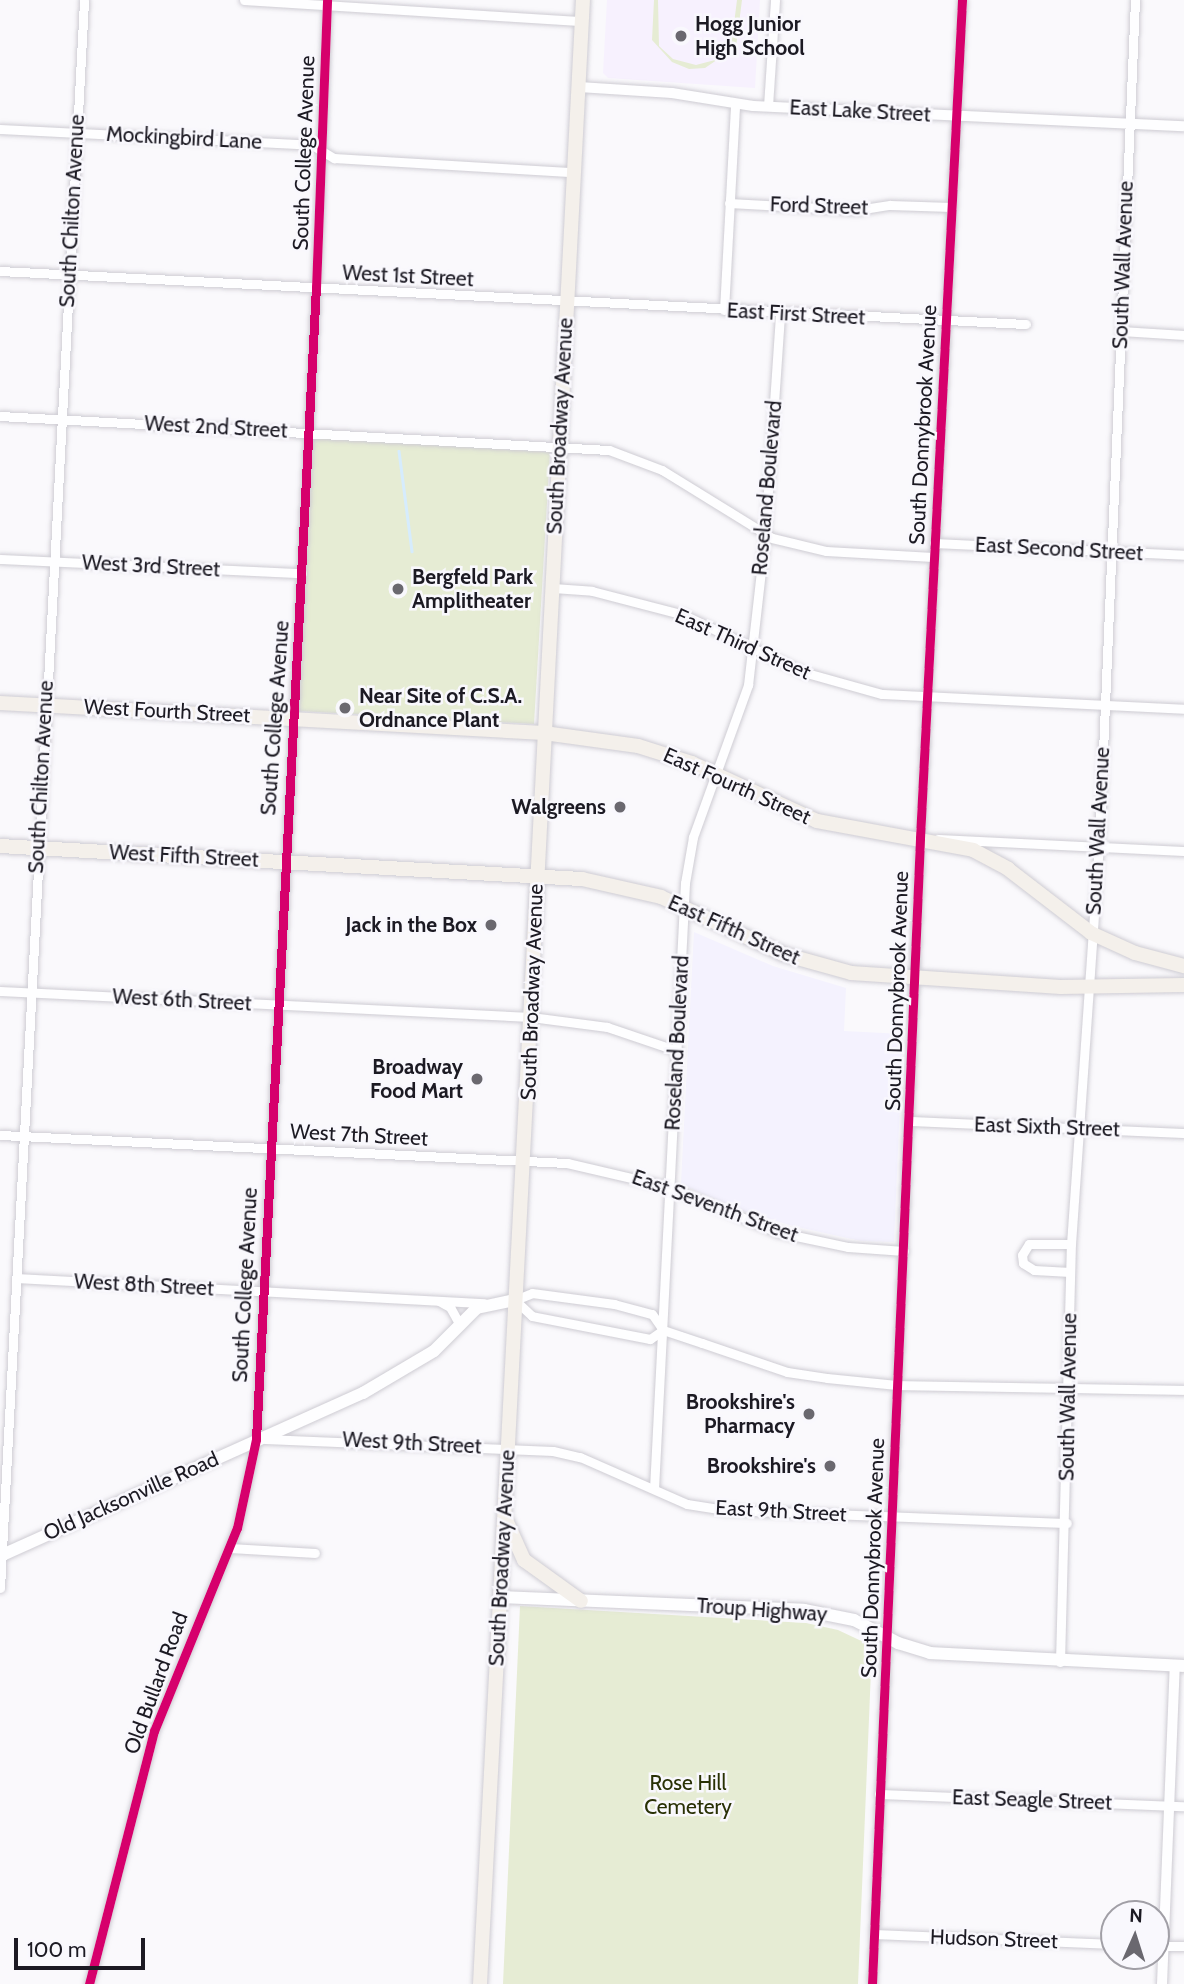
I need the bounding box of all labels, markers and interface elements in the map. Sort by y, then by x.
place label: Hogg Junior High School [695,11,805,61]
marker: Hogg Junior High School [673,28,689,44]
street label: South College Avenue [288,55,320,251]
street label: East Lake Street [789,95,931,127]
street label: South Chilton Avenue [54,114,90,308]
street label: Mockingbird Lane [106,121,262,155]
street label: South Wall Avenue [1107,180,1139,350]
street label: Ford Street [769,192,869,220]
street label: West 1st Street [342,260,474,292]
street label: East First Street [726,298,866,330]
street label: South Donnybrook Avenue [904,304,942,546]
street label: South Broadway Avenue [542,317,578,535]
street label: Roseland Boulevard [747,400,787,576]
street label: West 2nd Street [144,411,288,443]
street label: East Second Street [974,532,1144,566]
street label: West 3rd Street [81,550,221,582]
place label: Bergfeld Park Amplitheater [412,564,533,614]
marker: Bergfeld Park Amplitheater [390,581,406,597]
street label: East Third Street [671,603,815,685]
street label: South College Avenue [256,620,294,816]
street label: South Chilton Avenue [23,680,59,874]
place label: Near Site of C.S.A. Ordnance Plant [359,683,522,733]
street label: West Fourth Street [83,694,251,728]
marker: Near Site of C.S.A. Ordnance Plant [337,700,353,716]
street label: East Fourth Street [659,742,815,830]
street label: South Wall Avenue [1081,746,1115,916]
place label: Walgreens [511,794,606,820]
marker: Walgreens [612,799,628,815]
street label: West Fifth Street [109,840,259,872]
street label: South Donnybrook Avenue [880,870,914,1112]
street label: South Broadway Avenue [516,883,548,1101]
street label: East Fifth Street [664,890,804,970]
place label: Jack in the Box [346,912,477,938]
marker: Jack in the Box [483,917,499,933]
street label: Roseland Boulevard [660,955,694,1131]
street label: West 6th Street [112,984,252,1016]
place label: Broadway Food Mart [370,1054,463,1104]
marker: Broadway Food Mart [469,1071,485,1087]
street label: East Sixth Street [974,1112,1120,1142]
street label: West 7th Street [289,1119,429,1151]
street label: East Seventh Street [629,1164,801,1248]
street label: South College Avenue [227,1187,263,1383]
street label: West 8th Street [73,1269,215,1301]
street label: South Wall Avenue [1054,1313,1082,1481]
place label: Brookshire's Pharmacy [686,1389,795,1439]
marker: Brookshire's Pharmacy [801,1406,817,1422]
street label: West 9th Street [342,1427,482,1459]
street label: South Donnybrook Avenue [856,1437,890,1679]
street label: Old Jacksonville Road [40,1446,222,1546]
street label: South Broadway Avenue [484,1449,520,1667]
place label: Brookshire's [707,1453,816,1479]
marker: Brookshire's [822,1458,838,1474]
street label: East 9th Street [715,1495,847,1527]
street label: Troup Highway [696,1593,828,1627]
street label: Old Bullard Road [119,1609,193,1757]
park label: Rose Hill Cemetery [644,1770,732,1820]
street label: East Seagle Street [952,1785,1112,1815]
north arrow [1100,1900,1170,1970]
text: N [1129,1904,1143,1927]
scale bar [18,1924,149,1968]
street label: Hudson Street [930,1924,1058,1954]
text: 100 m [27,1937,86,1962]

